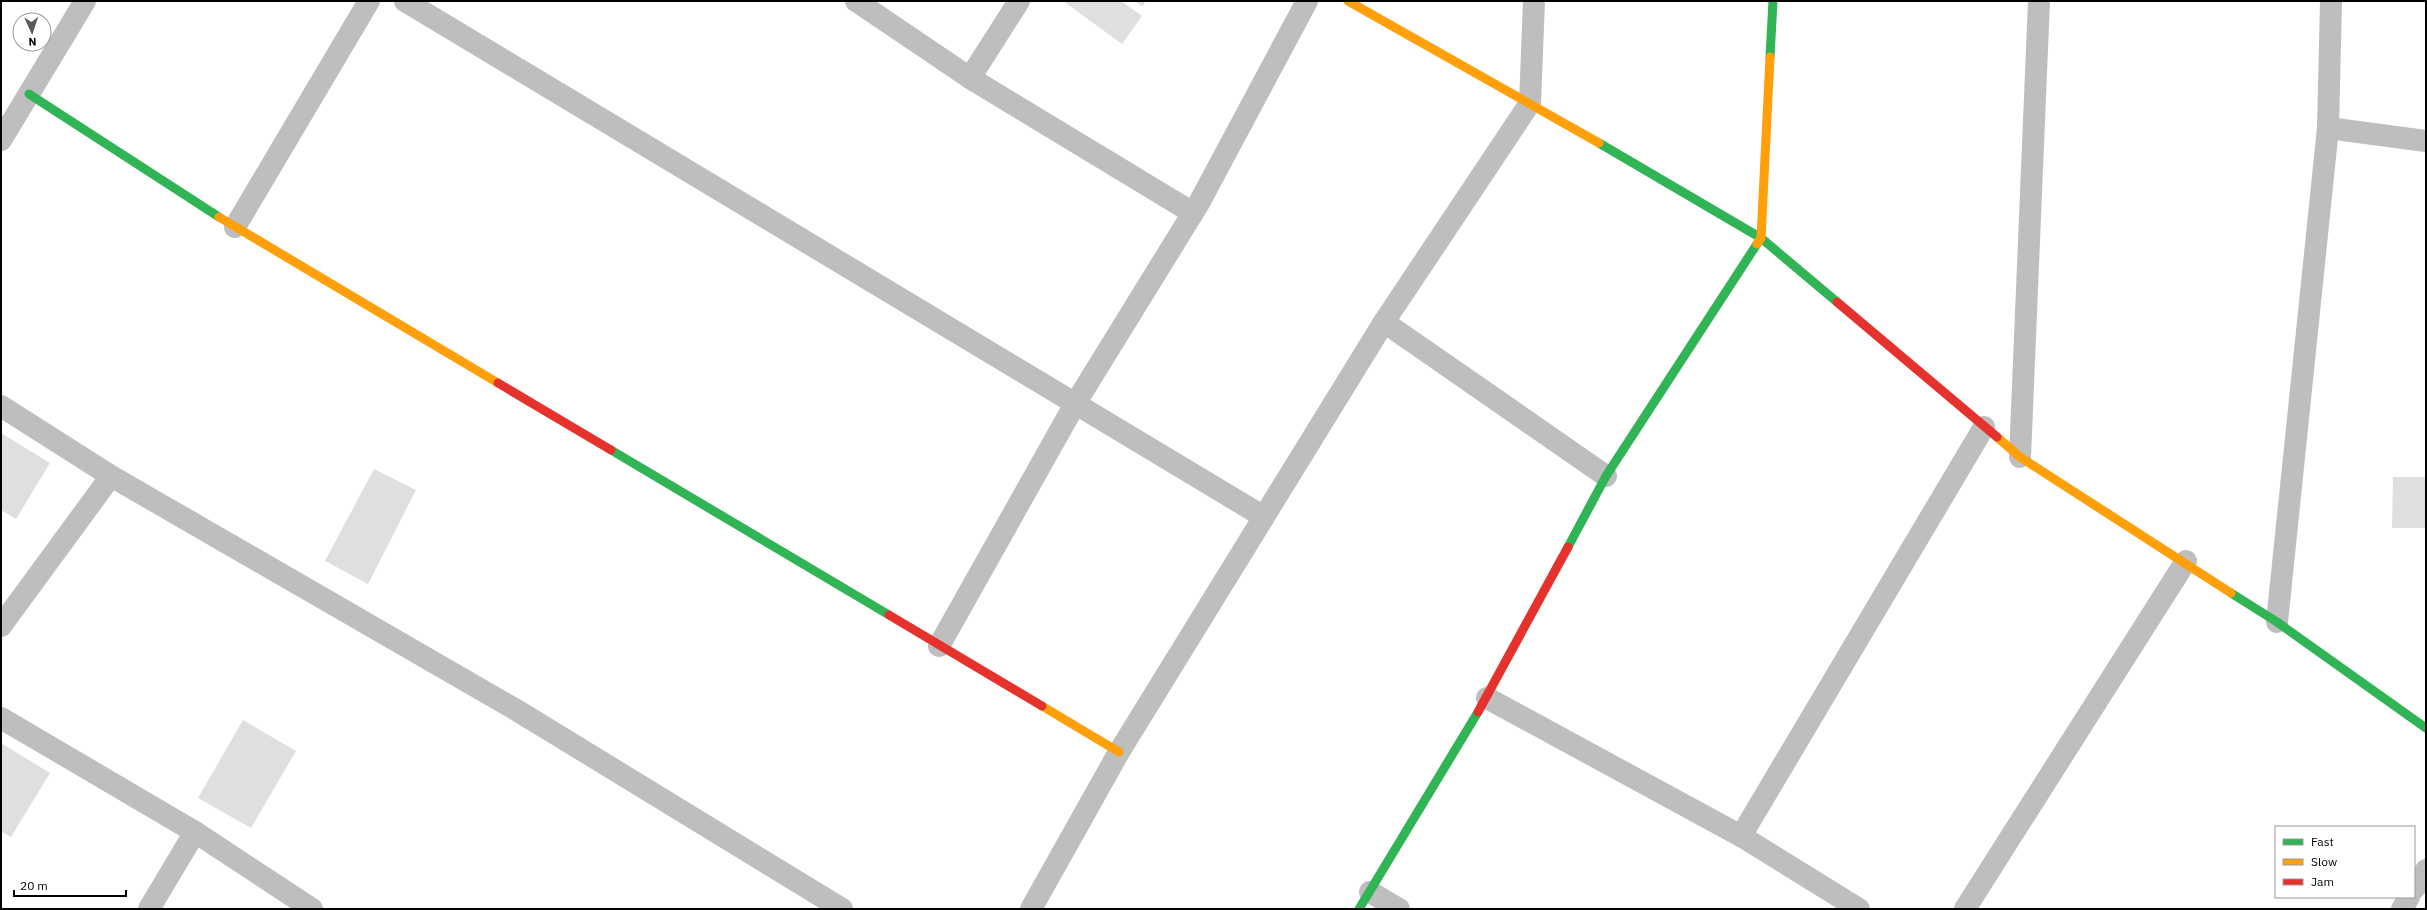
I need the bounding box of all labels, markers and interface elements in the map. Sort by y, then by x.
north arrow [12,12,52,52]
text: N [28,35,37,49]
legend [2275,826,2415,898]
text: Fast [2311,834,2334,849]
text: Slow [2311,854,2337,869]
scale bar [14,872,126,898]
text: Jam [2311,874,2334,889]
text: 20 m [20,878,48,893]

